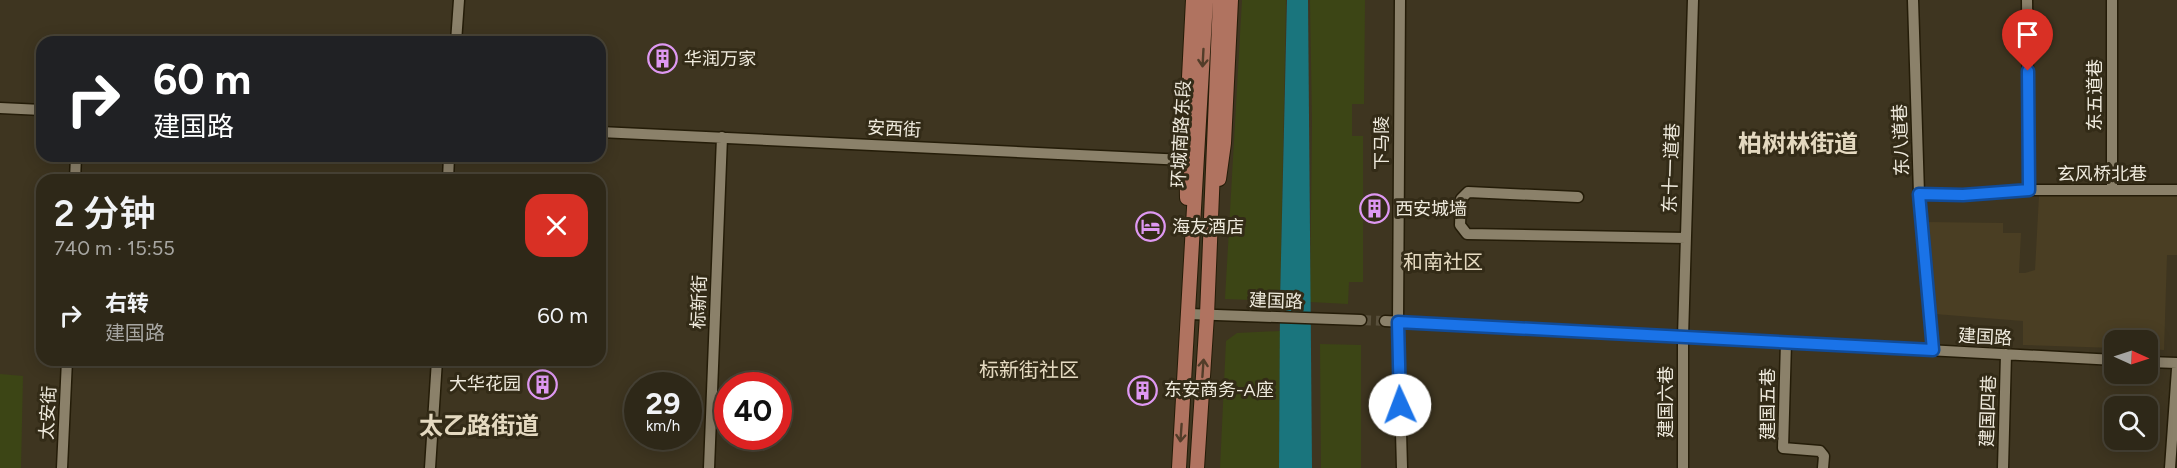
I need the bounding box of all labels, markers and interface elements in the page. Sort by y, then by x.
pin [2002,9,2053,71]
icon: arrive [2011,18,2044,51]
building icon: 华润万家 [647,43,679,75]
place label: 华润万家 [684,48,756,70]
one-way arrow [1197,48,1208,68]
text: 60 m [153,54,251,105]
street label: 东五道巷 [2084,59,2106,131]
icon: right [54,60,132,138]
street label: 环城南路东段 [1167,79,1195,189]
street label: 东八道巷 [1889,104,1913,176]
text: 建国路 [153,110,234,143]
street label: 下马陵 [1371,116,1393,170]
street label: 安西街 [866,117,922,141]
street label: 东十一道巷 [1658,123,1684,213]
district label: 柏树林街道 [1738,129,1858,158]
street label: 玄风桥北巷 [2057,163,2147,185]
text: 2 分钟 [54,192,155,235]
building icon: 西安城墙 [1358,193,1390,225]
button: close [525,194,588,257]
place label: 西安城墙 [1395,198,1467,220]
hotel icon: 海友酒店 [1135,211,1167,243]
place label: 海友酒店 [1172,216,1244,238]
text: 740 m · 15:55 [54,236,175,260]
district label: 和南社区 [1403,250,1483,274]
street label: 标新街 [687,275,711,329]
street label: 建国路 [1249,289,1303,313]
text: 右转 [105,290,149,317]
icon: right [54,299,87,332]
text: 60 m [537,302,588,329]
text: 建国路 [105,321,165,345]
street label: 建国路 [1957,325,2013,349]
north arrow [2104,330,2158,384]
map controls [2104,330,2158,450]
district label: 标新街社区 [979,358,1079,382]
one-way arrow [1198,358,1209,378]
street label: 建国六巷 [1655,366,1677,438]
building icon: 大华花园 [526,368,558,400]
street label: 建国五巷 [1757,368,1779,440]
speed limit sign: 40 [714,372,792,450]
place label: 大华花园 [449,373,521,395]
position arrow [1368,373,1432,437]
building icon: 东安商务-A座 [1127,374,1159,406]
street label: 建国四巷 [1976,375,2000,447]
place label: 东安商务-A座 [1164,379,1274,401]
street label: 太安街 [36,385,60,441]
text: 29 [646,385,680,422]
button: search [2104,396,2158,450]
district label: 太乙路街道 [419,411,539,440]
text: km/h [646,417,680,435]
one-way arrow [1175,422,1186,442]

